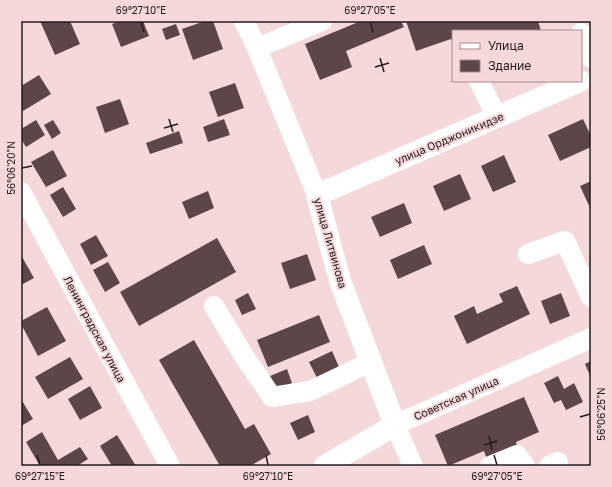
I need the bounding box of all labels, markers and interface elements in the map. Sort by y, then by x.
text: 69°27'10"E [116,4,166,16]
text: 69°27'05"E [344,4,396,16]
legend [452,30,582,82]
text: Улица [488,38,524,53]
text: Здание [488,58,531,73]
street label: улица Орджоникидзе [393,109,505,167]
text: 56°06'20"N [5,141,17,195]
street label: улица Литвинова [312,196,350,290]
street label: Ленинградская улица [61,274,129,384]
street label: Советская улица [412,373,500,423]
text: 56°06'25"N [595,387,607,441]
text: 69°27'15"E [15,470,65,482]
text: 69°27'10"E [243,470,293,482]
text: 69°27'05"E [471,470,523,482]

